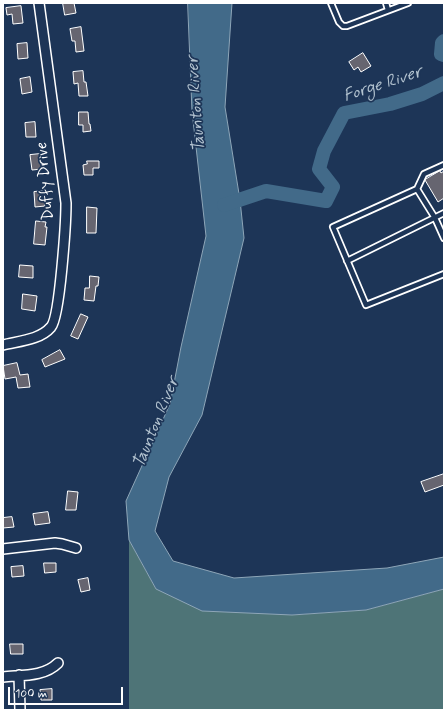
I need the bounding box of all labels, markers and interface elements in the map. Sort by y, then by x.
water label: Taunton River [183,55,211,153]
water label: Forge River [341,63,425,107]
street label: Duffy Drive [33,141,59,221]
water label: Taunton River [129,375,185,471]
scale bar [10,679,125,705]
text: 100 m [15,686,47,702]

